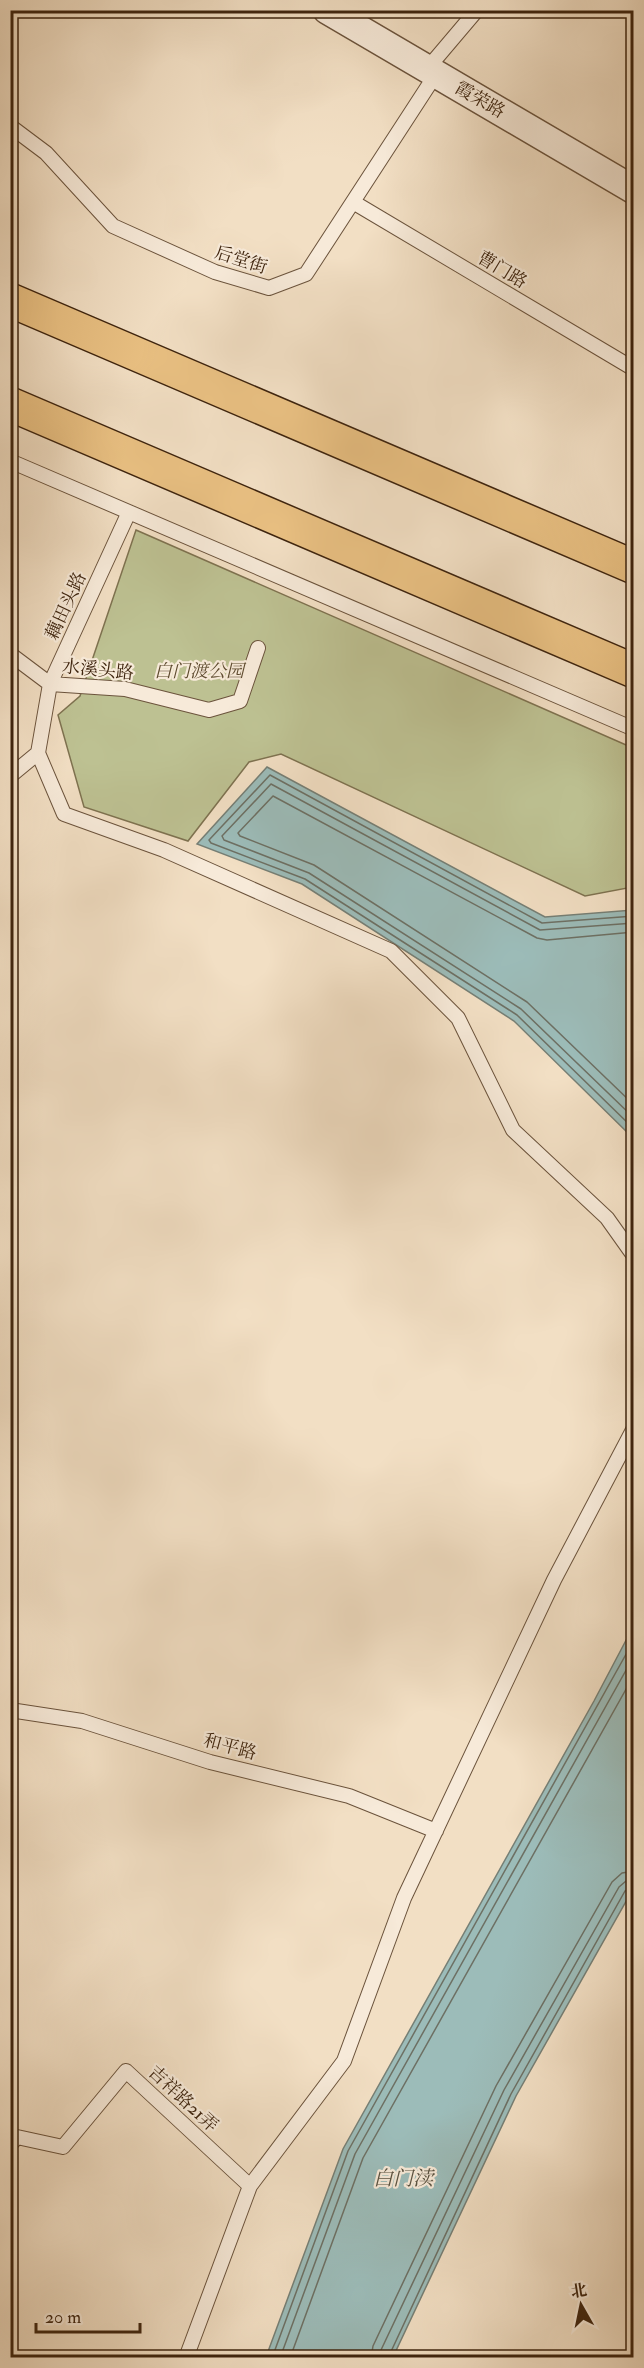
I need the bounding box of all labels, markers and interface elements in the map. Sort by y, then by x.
street label: 霞荣路 [451,77,509,123]
street label: 后堂街 [212,241,270,279]
street label: 曹门路 [473,246,531,294]
street label: 藕田头路 [40,569,92,643]
street label: 水溪头路 [61,655,135,685]
park label: 白门渡公园 [154,660,247,683]
street label: 和平路 [201,1729,259,1765]
street label: 吉祥路21弄 [143,2061,223,2137]
water label: 白门渎 [373,2166,436,2191]
north arrow [551,2275,611,2335]
text: 北 [569,2280,588,2302]
scale bar [36,2296,140,2334]
text: 20 m [45,2306,81,2329]

